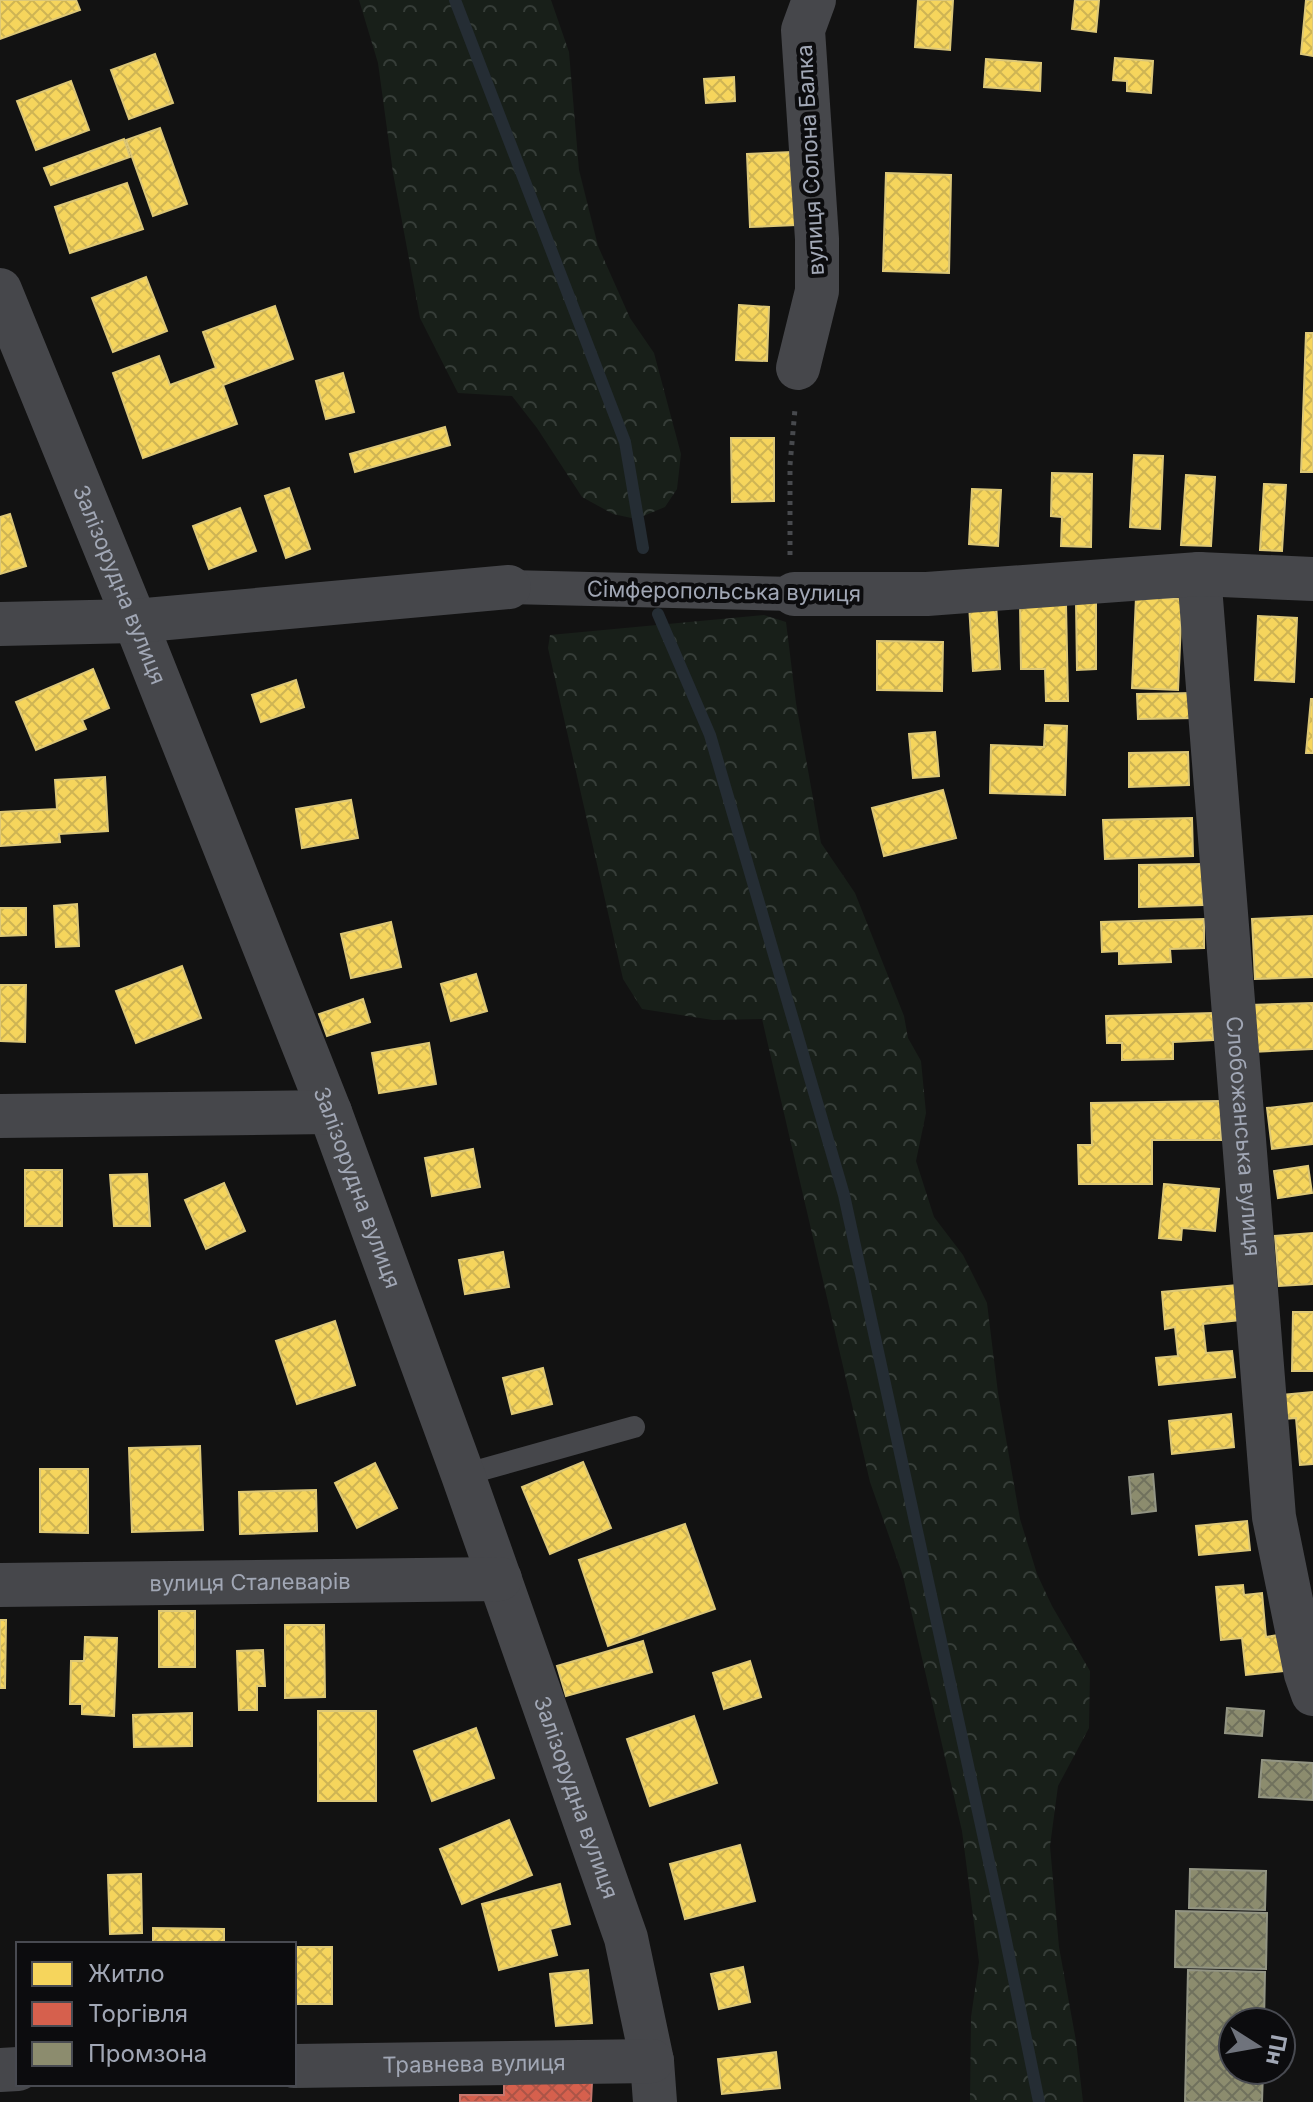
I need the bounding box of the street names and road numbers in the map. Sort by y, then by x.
street label: вулиця Солона Балка [791,44,829,276]
street label: Залізорудна вулиця [68,481,172,688]
street label: Сімферопольська вулиця [587,576,861,606]
street label: Слобожанська вулиця [1221,1015,1266,1257]
street label: Залізорудна вулиця [308,1083,406,1292]
street label: вулиця Сталеварів [149,1568,351,1596]
street label: Залізорудна вулиця [529,1693,624,1902]
street label: Травнева вулиця [382,2049,566,2078]

